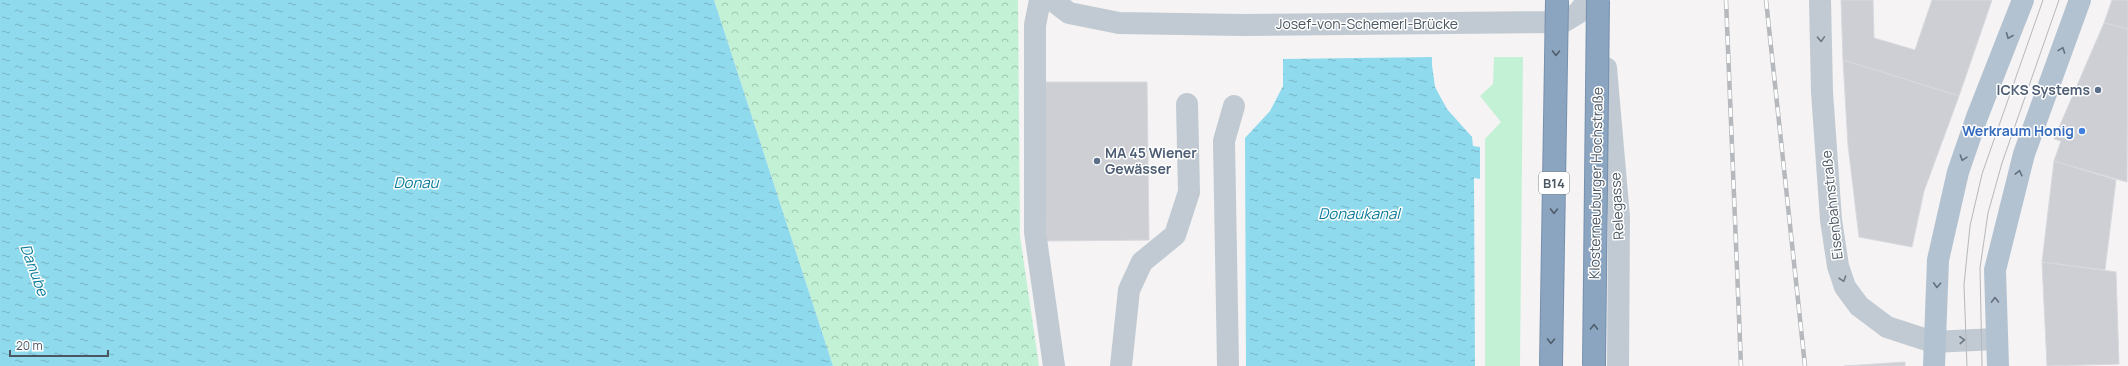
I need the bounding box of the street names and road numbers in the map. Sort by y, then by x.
street label: Josef-von-Schemerl-Brücke [1276,14,1458,33]
street label: Klosterneuburger Hochstraße [1584,87,1607,279]
street label: Eisenbahnstraße [1816,150,1847,261]
road number: B14 [1539,172,1569,194]
street label: Relegasse [1605,172,1628,240]

